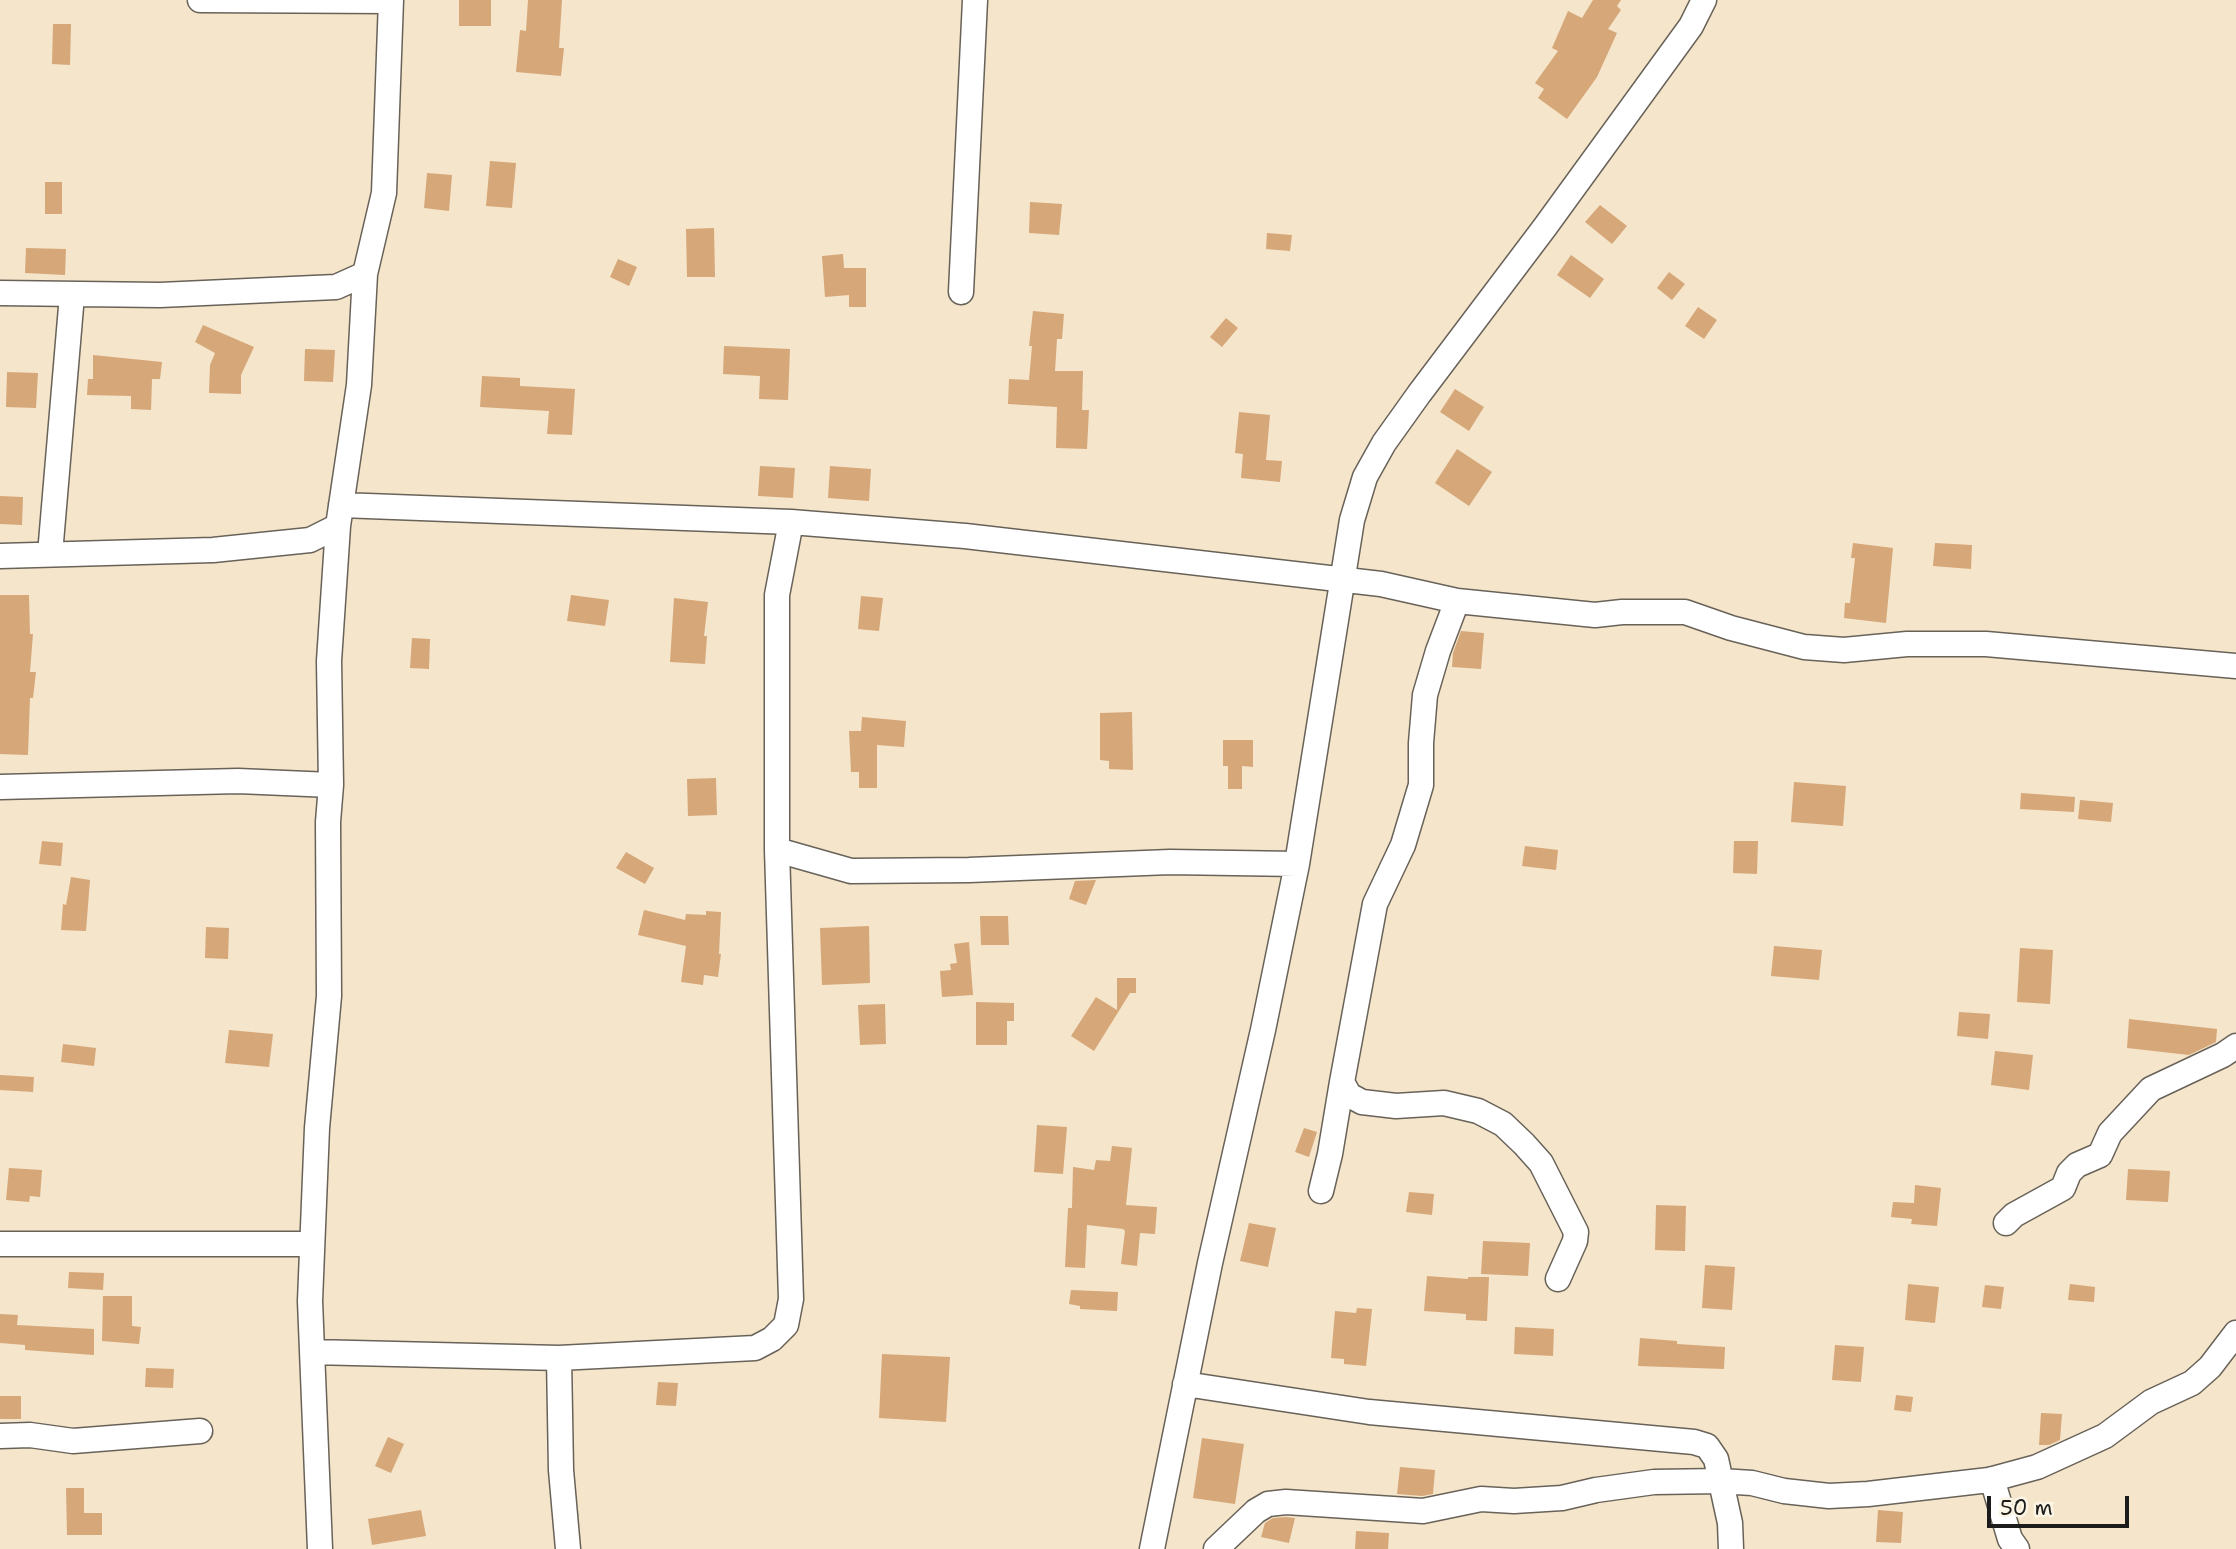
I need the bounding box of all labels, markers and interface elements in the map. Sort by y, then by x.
scale bar [1991,1482,2133,1526]
text: 50 m [2000,1494,2053,1522]

